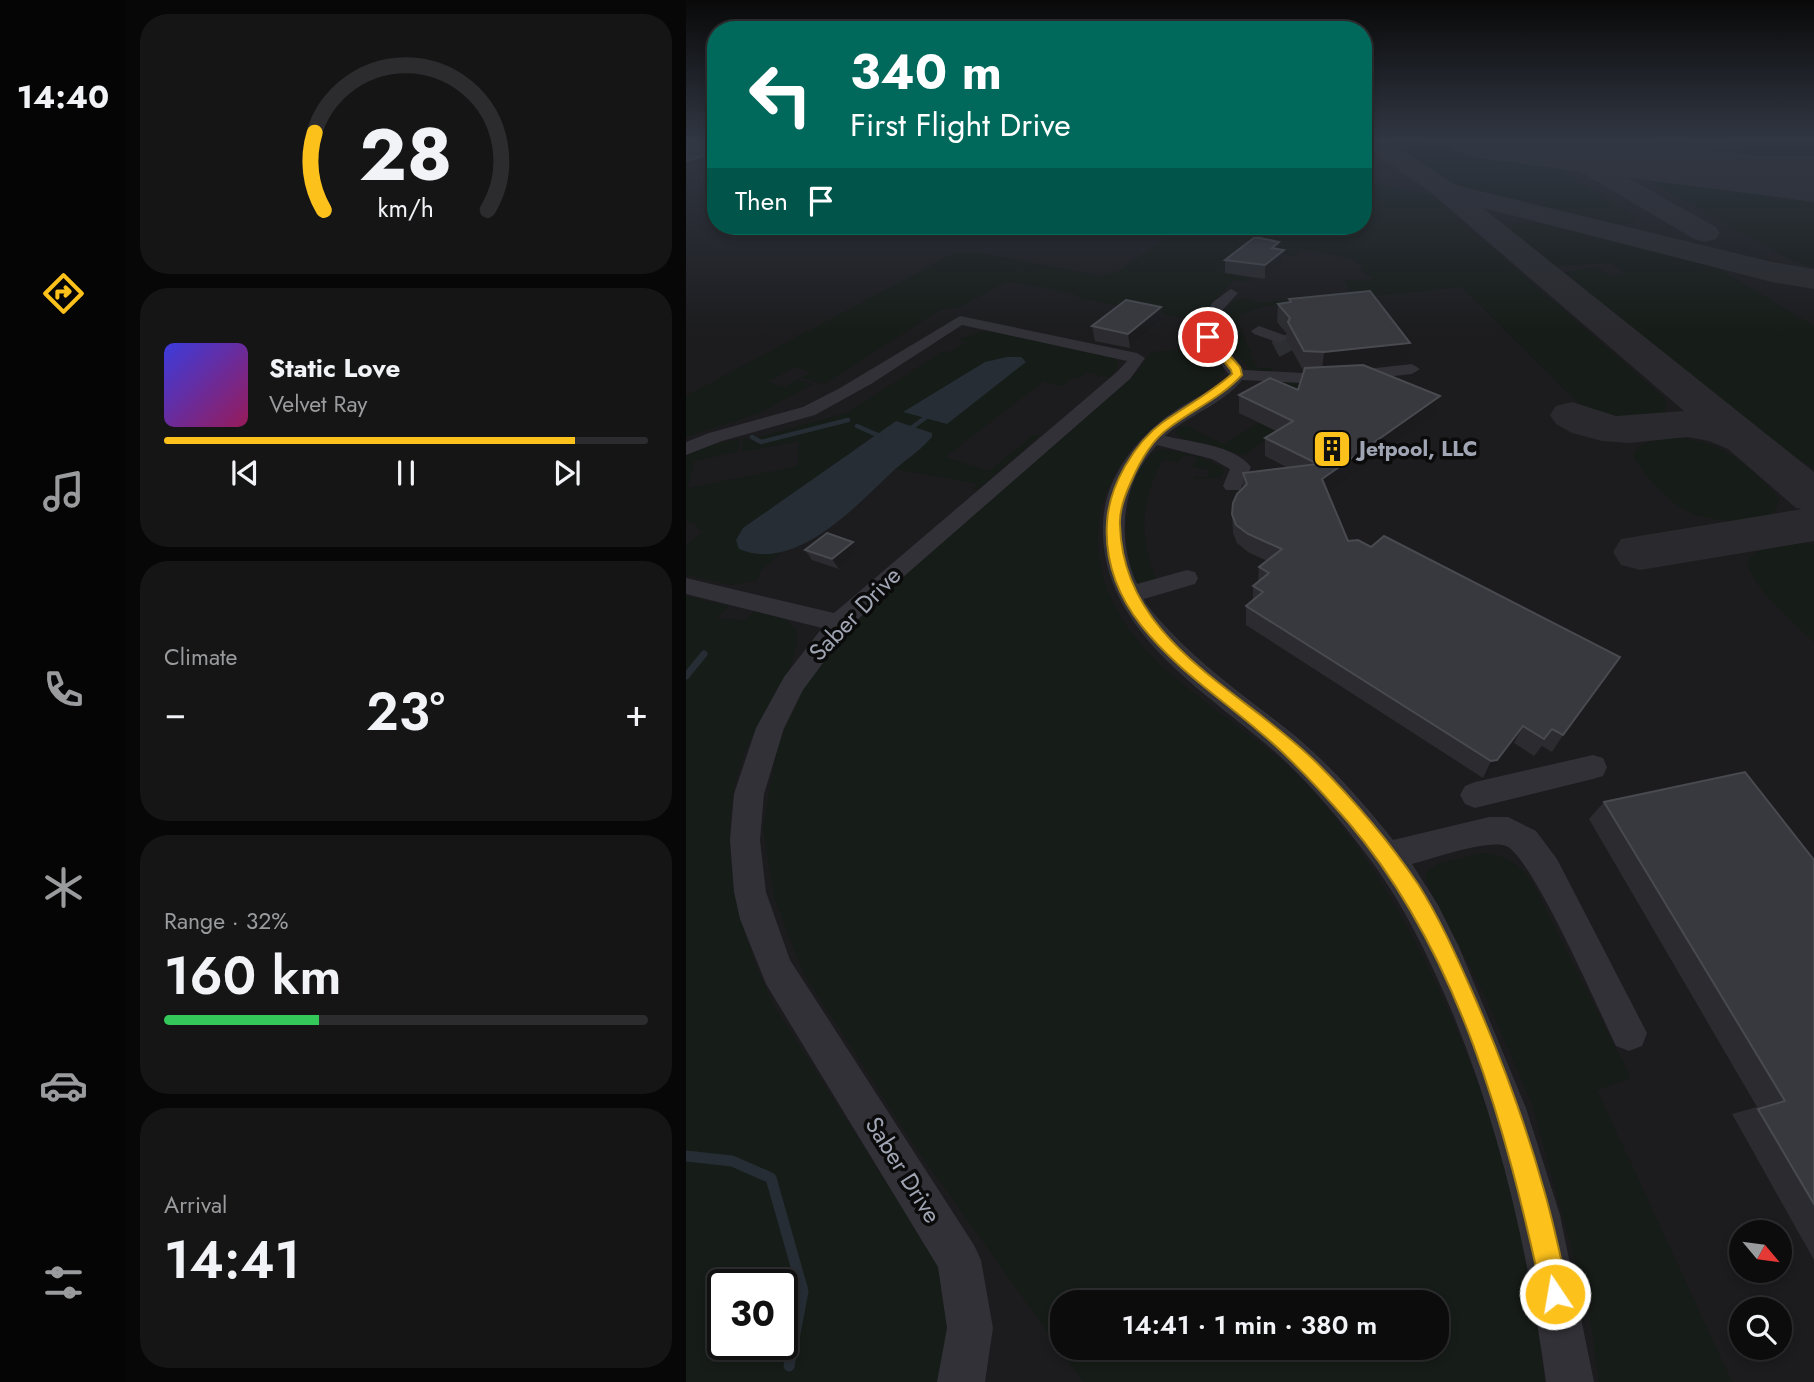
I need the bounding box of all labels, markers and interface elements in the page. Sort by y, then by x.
text: 340 m [850,37,1002,107]
icon: left [735,49,826,140]
text: 14:40 [17,74,109,120]
text: 28 [359,102,453,207]
text: First Flight Drive [850,102,1071,148]
text: Then [735,182,788,220]
icon: arrive [802,182,840,220]
text: km/h [378,190,434,226]
icon: directions [39,269,88,318]
pin [1178,307,1238,367]
icon: arrive [1189,318,1227,356]
text: Static Love [269,349,401,387]
text: Velvet Ray [269,387,367,421]
building icon: Jetpool, LLC [1311,428,1353,470]
place label: Jetpool, LLC [1355,434,1477,464]
icon: previous [226,454,264,492]
icon: pause [387,454,425,492]
icon: next [548,454,586,492]
icon: music [39,467,88,516]
street label: Saber Drive [801,559,909,669]
text: Climate [164,640,237,674]
icon: phone [39,665,88,714]
text: 23° [366,674,445,750]
text: − [164,685,186,740]
text: + [625,685,648,740]
icon: climate [39,863,88,912]
text: Range · 32% [164,904,289,938]
text: 160 km [164,938,342,1014]
icon: car [39,1061,88,1110]
street label: Saber Drive [857,1110,950,1230]
text: Arrival [164,1188,227,1222]
north arrow [1729,1220,1792,1283]
map controls [1729,1220,1792,1360]
text: 14:41 [164,1222,300,1298]
position arrow [1518,1257,1592,1331]
icon: filters [39,1258,88,1307]
speed limit sign: 30 [707,1269,798,1360]
button: search [1729,1297,1792,1360]
text: 14:41 · 1 min · 380 m [1122,1306,1377,1344]

